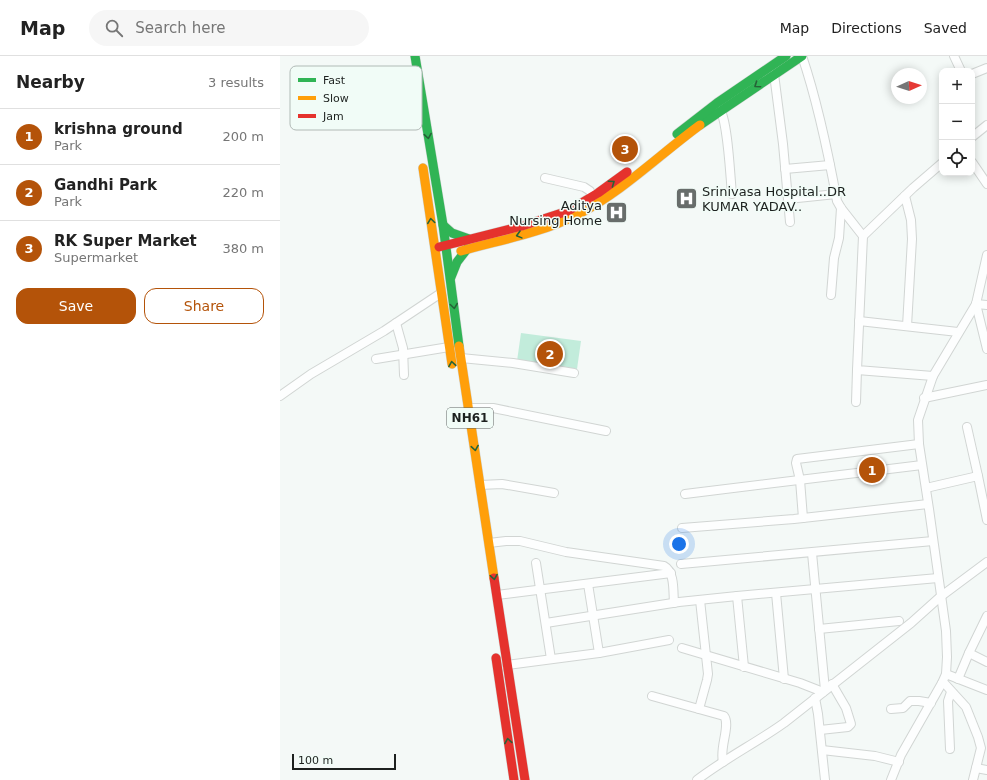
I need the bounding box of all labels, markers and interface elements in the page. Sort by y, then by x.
search box [89,10,369,46]
text: Map [20,17,65,39]
icon: search [103,17,125,39]
text: Search here [135,19,225,37]
text: Map [780,20,809,36]
text: Directions [831,20,902,36]
text: Saved [924,20,967,36]
legend [290,66,422,130]
north arrow [891,68,927,104]
map controls [939,68,975,176]
button: + [939,68,975,104]
text: Nearby [16,72,85,92]
text: Fast [323,74,346,87]
text: 3 results [208,75,264,90]
one-way arrow [754,80,761,88]
text: Slow [323,92,349,105]
button: − [939,104,975,140]
text: Jam [322,110,344,123]
text: krishna ground [54,120,183,138]
text: 1 [24,129,34,144]
text: 200 m [222,129,264,144]
one-way arrow [423,133,432,139]
pin: 3 [612,134,638,164]
text: Park [54,138,82,153]
button: locate [939,140,975,176]
text: Gandhi Park [54,176,157,194]
one-way arrow [608,180,615,188]
place label: Srinivasa Hospital..DR KUMAR YADAV.. [702,184,846,214]
text: 2 [24,185,34,200]
text: 220 m [222,185,264,200]
hospital icon: Srinivasa Hospital..DR KUMAR YADAV.. [674,185,700,211]
text: Park [54,194,82,209]
place label: Aditya Nursing Home [509,198,602,228]
hospital icon: Aditya Nursing Home [604,199,630,225]
one-way arrow [427,218,436,224]
one-way arrow [516,230,523,239]
text: RK Super Market [54,232,197,250]
text: 3 [24,241,34,256]
text: 380 m [222,241,264,256]
text: Supermarket [54,250,138,265]
button: Save [16,288,136,324]
button: Share [144,288,264,324]
one-way arrow [449,303,458,309]
pin: 2 [537,339,563,369]
one-way arrow [448,361,457,367]
road number: NH61 [447,408,493,428]
one-way arrow [470,445,479,451]
pin: 1 [859,455,885,485]
your location [669,534,689,554]
one-way arrow [489,574,498,580]
one-way arrow [504,738,513,745]
scale bar [292,752,396,771]
text: 100 m [298,754,333,767]

